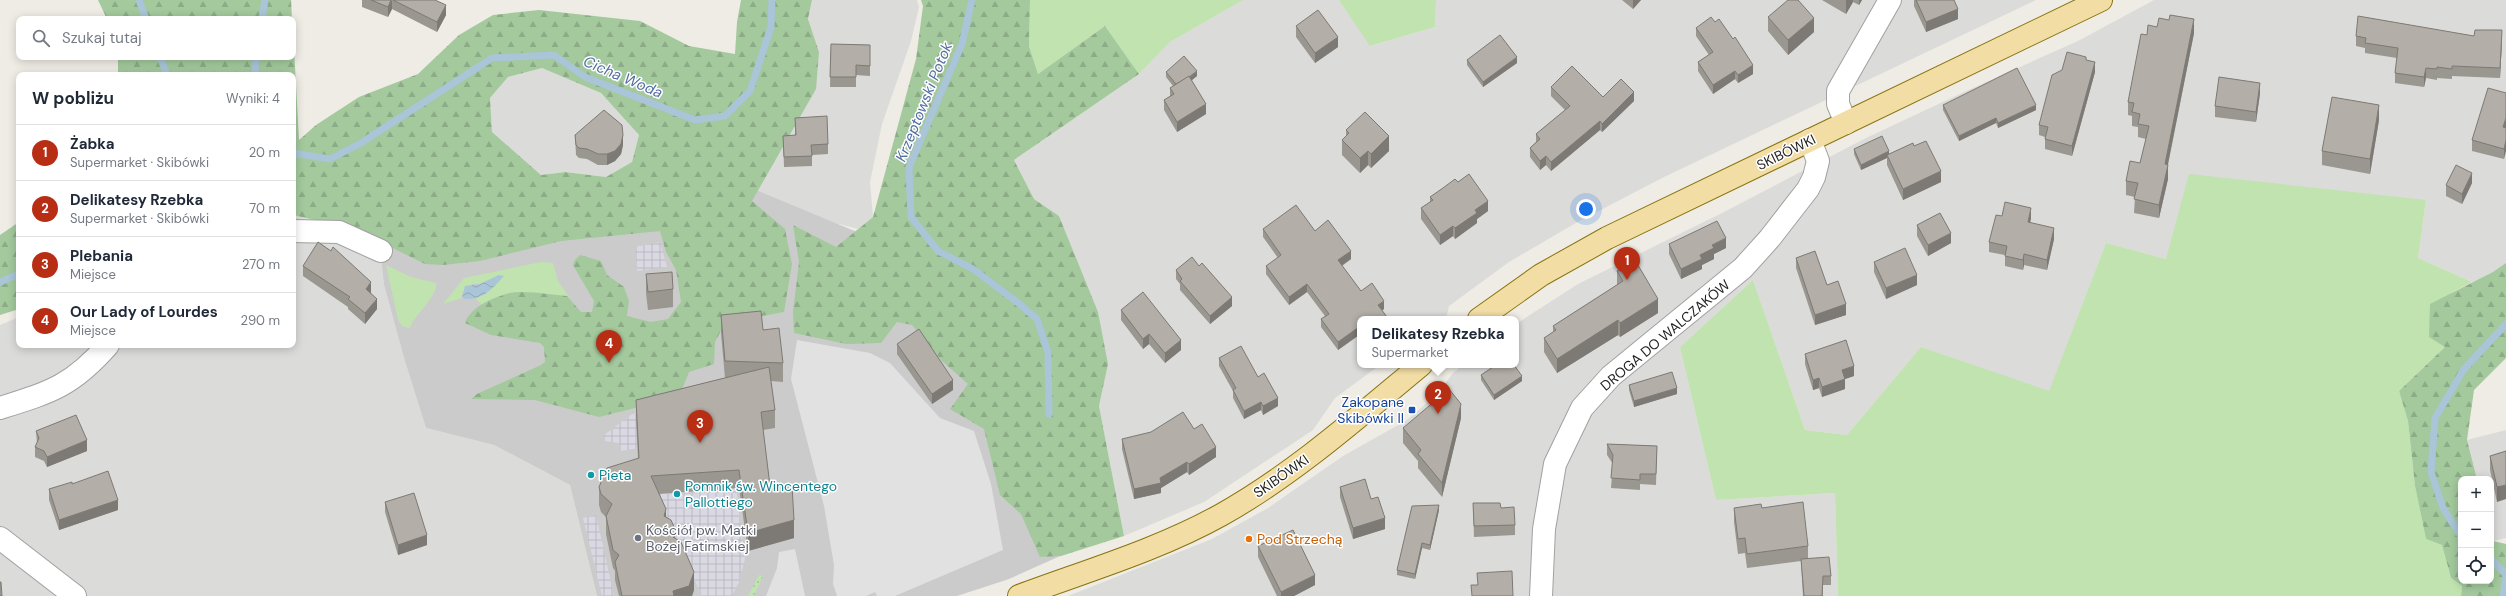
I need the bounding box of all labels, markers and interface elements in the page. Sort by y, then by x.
search box [16,16,296,60]
icon: search [30,27,52,49]
text: Szukaj tutaj [62,28,142,48]
water label: Krzeptowski Potok [891,39,957,165]
water label: Cicha Woda [580,51,666,103]
text: W pobliżu [32,87,114,109]
text: Wyniki: 4 [226,90,280,107]
street label: SKIBÓWKI [1754,130,1818,174]
text: Żabka [70,134,114,154]
text: 1 [43,144,47,161]
text: 20 m [249,144,280,161]
text: Supermarket · Skibówki [70,154,209,171]
text: Delikatesy Rzebka [70,190,203,210]
your location [1576,199,1596,219]
text: 2 [41,200,49,217]
text: 70 m [249,200,280,217]
text: Supermarket · Skibówki [70,210,209,227]
text: Plebania [70,246,133,266]
pin: 1 [1614,247,1640,280]
text: 3 [41,256,49,273]
text: 270 m [242,256,280,273]
text: Miejsce [70,266,116,283]
street label: DROGA DO WALCZAKÓW [1597,275,1734,394]
text: Our Lady of Lourdes [70,302,218,322]
text: 4 [41,312,49,329]
text: 290 m [241,312,280,329]
popup [1357,316,1519,368]
text: Miejsce [70,322,116,339]
text: Delikatesy Rzebka [1371,324,1505,344]
pin: 4 [596,330,622,363]
text: Supermarket [1371,344,1449,361]
pin: 2 [1425,381,1451,414]
place label: Zakopane Skibówki II [1337,393,1404,427]
marker: Zakopane Skibówki II [1407,405,1417,415]
pin: 3 [687,410,713,443]
street label: SKIBÓWKI [1250,450,1312,502]
place label: Pieta [599,466,631,484]
marker: Pieta [586,470,596,480]
map controls [2458,476,2494,584]
button: + [2458,476,2494,512]
place label: Pomnik św. Wincentego Pallottiego [685,477,837,511]
marker: Pomnik św. Wincentego Pallottiego [672,489,682,499]
button: − [2458,512,2494,548]
place label: Kościół pw. Matki Bożej Fatimskiej [646,521,756,555]
place label: Pod Strzechą [1257,530,1342,548]
marker: Kościół pw. Matki Bożej Fatimskiej [633,533,643,543]
marker: Pod Strzechą [1244,534,1254,544]
button: locate [2458,548,2494,584]

